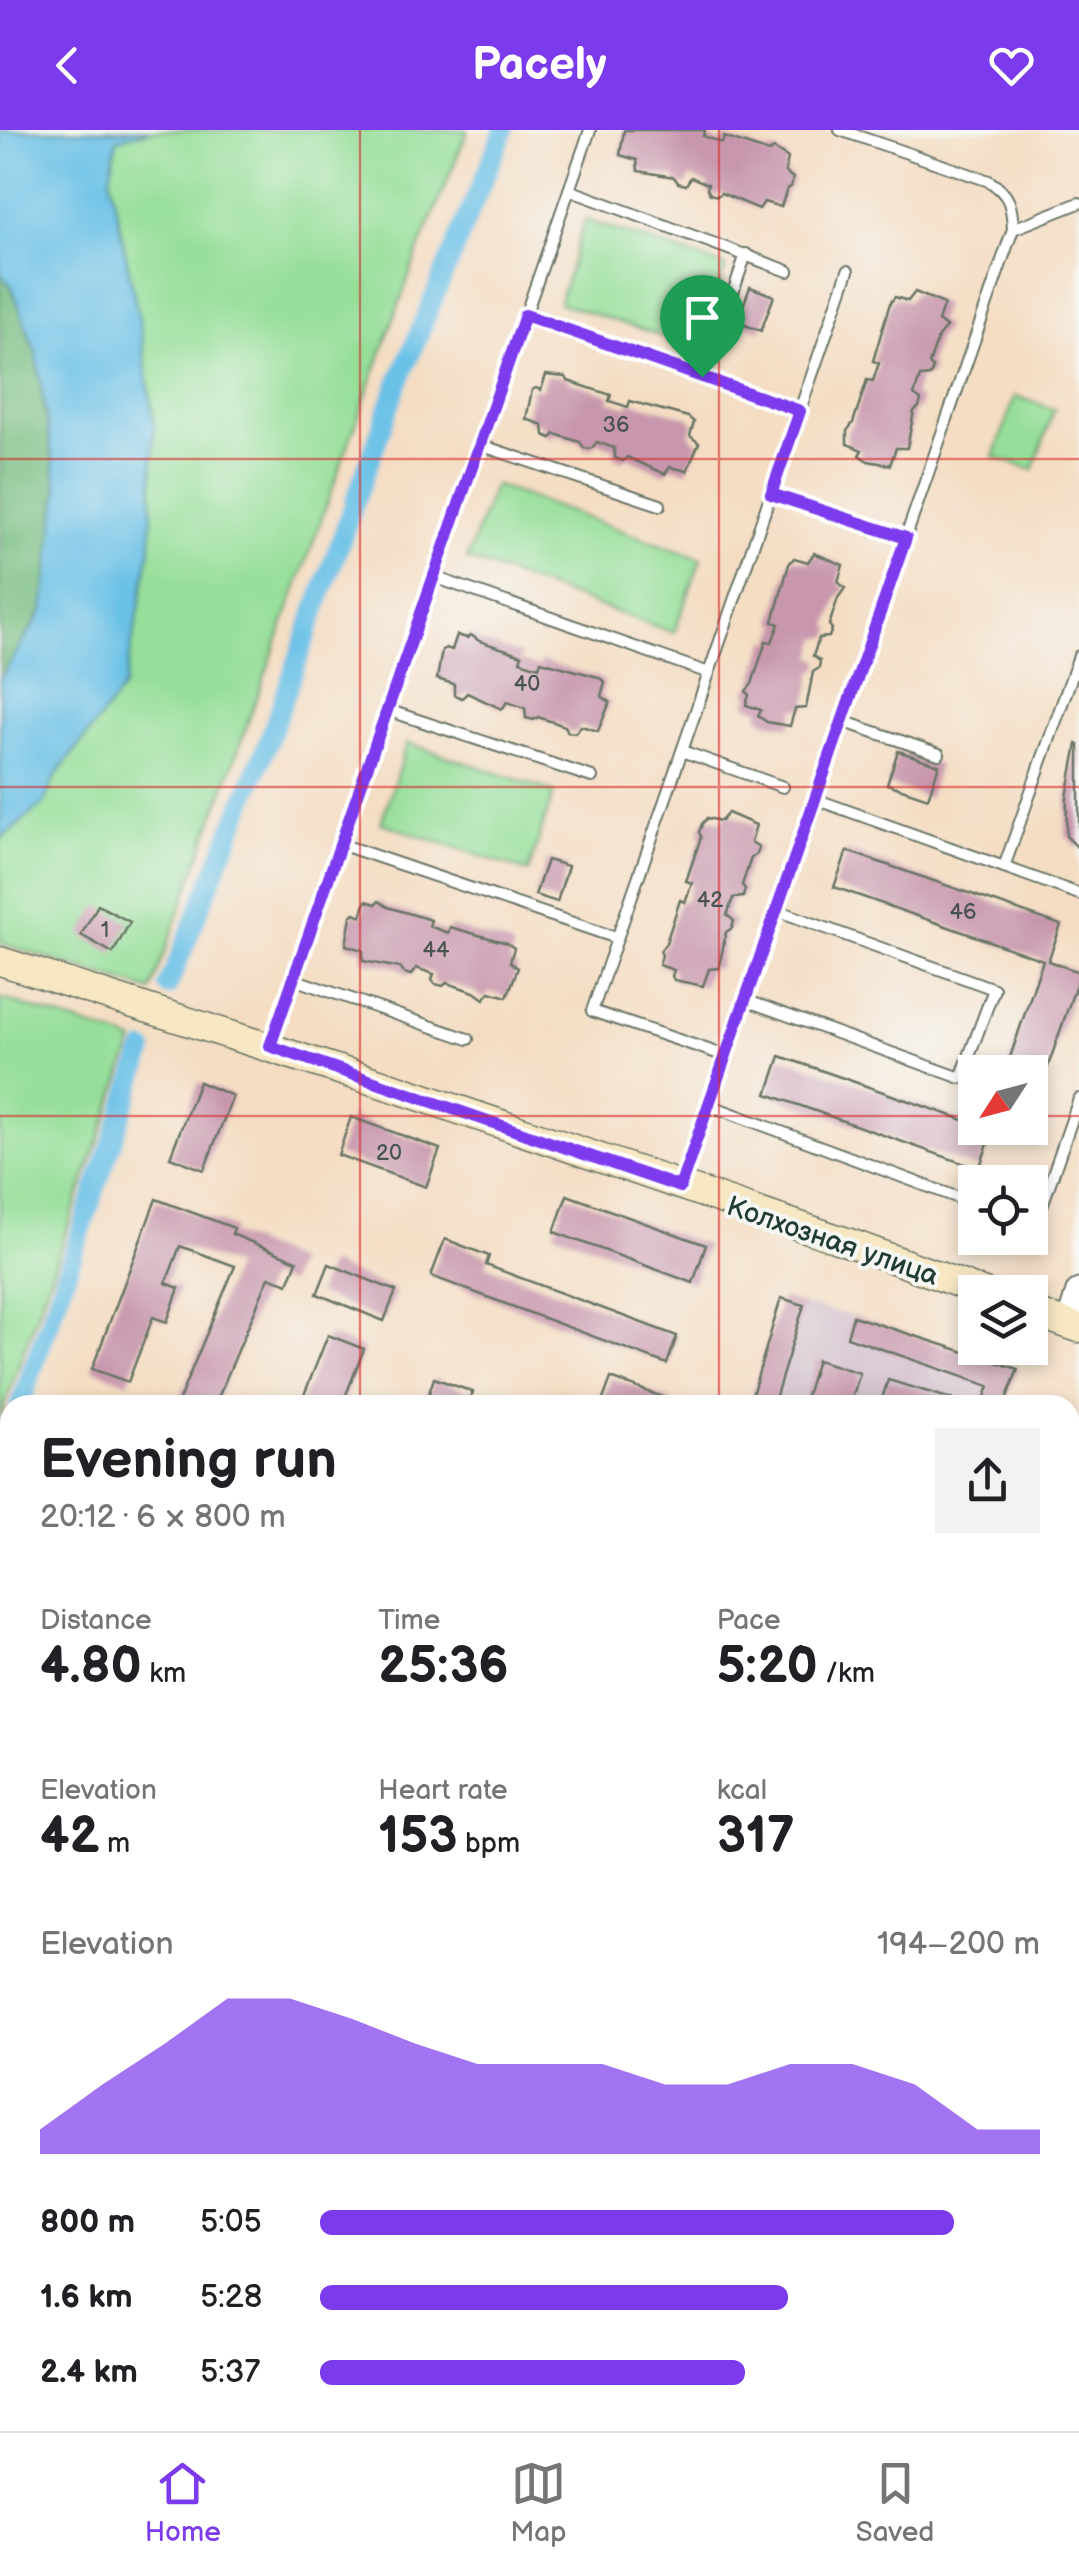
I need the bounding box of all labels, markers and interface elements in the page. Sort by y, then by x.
icon: back [40,38,95,93]
text: Pacely [472,38,607,93]
icon: heart [984,38,1039,93]
pin [660,275,745,378]
icon: arrive [675,290,730,345]
house number: 36 [603,412,629,439]
house number: 40 [514,671,540,698]
house number: 42 [697,887,723,914]
house number: 46 [950,899,976,926]
house number: 1 [101,917,109,944]
house number: 44 [423,937,450,964]
north arrow [958,1055,1048,1145]
map controls [958,1055,1048,1365]
house number: 20 [376,1140,402,1167]
button: locate [958,1165,1048,1255]
street label: Колхозная улица [722,1190,943,1293]
button: layers [958,1275,1048,1365]
text: Evening run [40,1427,337,1494]
button: share [935,1428,1040,1533]
text: 20:12 · 6 × 800 m [40,1498,286,1537]
text: Distance [40,1604,152,1637]
text: Time [378,1604,440,1637]
text: Pace [717,1604,781,1637]
text: 4.80 [40,1637,142,1697]
text: 25:36 [378,1637,509,1697]
text: 5:20 [717,1637,818,1697]
text: km [142,1657,186,1690]
text: /km [818,1657,875,1690]
text: Elevation [40,1774,157,1807]
text: Heart rate [378,1774,508,1807]
text: kcal [717,1774,767,1807]
text: 42 [40,1807,99,1867]
text: 153 [378,1807,457,1867]
text: 317 [717,1807,795,1867]
text: m [99,1827,130,1860]
text: bpm [457,1827,520,1860]
text: Elevation [40,1925,173,1964]
text: 194–200 m [877,1925,1040,1964]
text: 800 m [40,2203,135,2242]
text: 5:05 [200,2203,262,2242]
text: 1.6 km [40,2278,133,2317]
text: 5:28 [200,2278,262,2317]
text: 2.4 km [40,2353,138,2392]
text: 5:37 [200,2353,260,2392]
tab: Home [145,2456,221,2549]
tab: Map [510,2456,566,2549]
tab: Saved [856,2456,934,2549]

